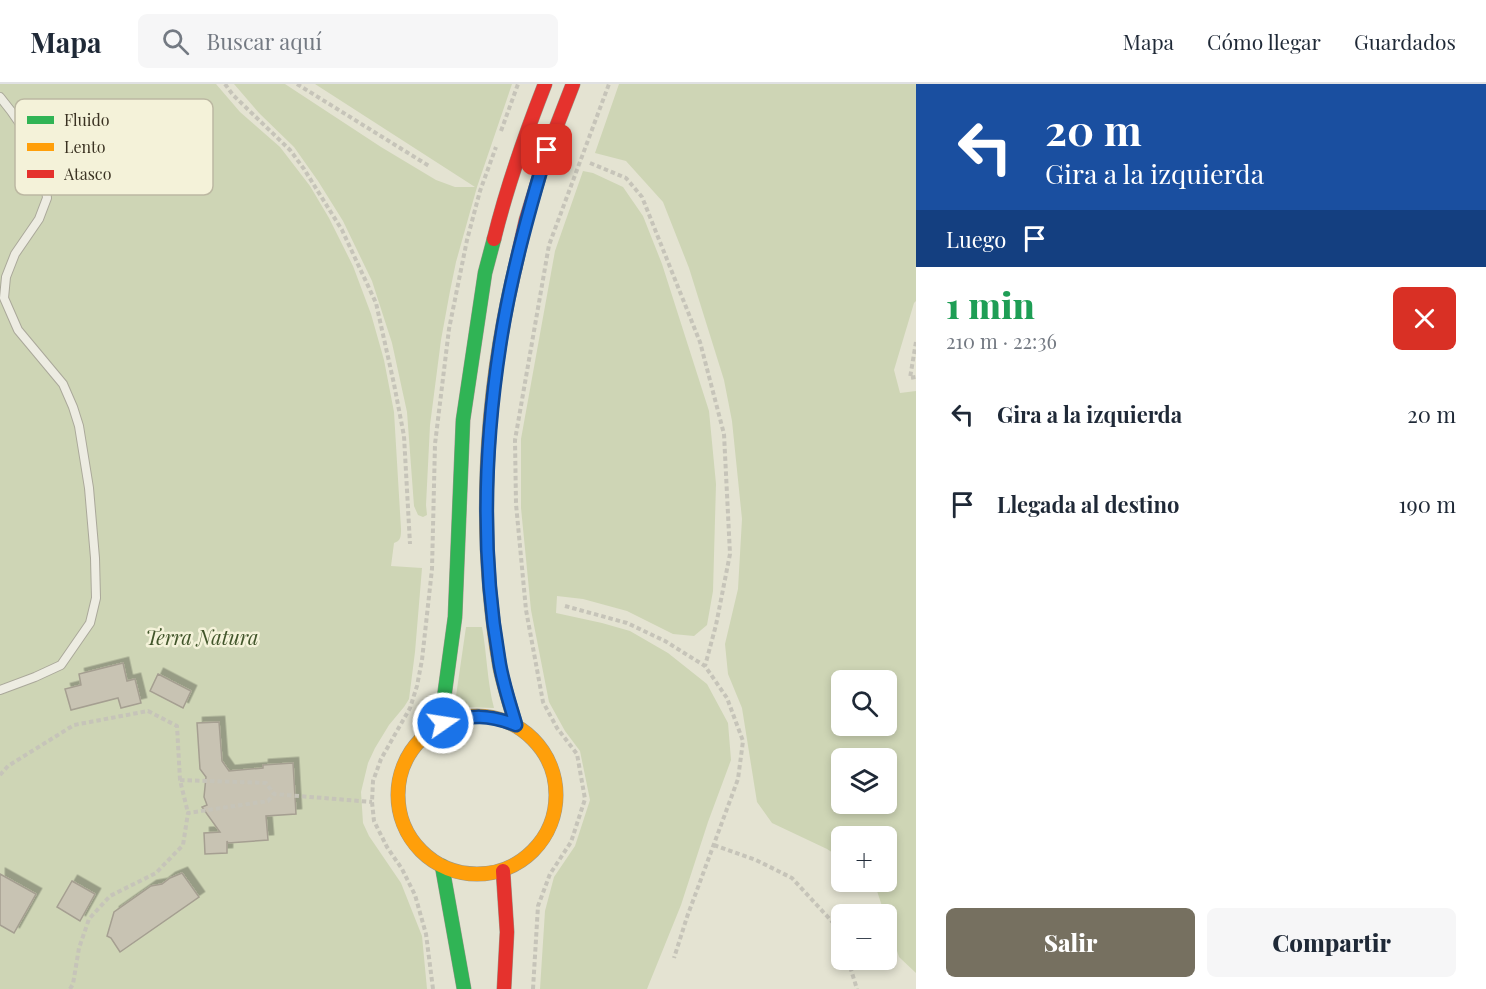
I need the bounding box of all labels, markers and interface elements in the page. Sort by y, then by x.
search box [138,14,558,68]
text: Mapa [30,23,102,60]
icon: search [159,25,192,58]
text: Buscar aquí [207,26,322,56]
text: Mapa [1123,27,1174,55]
text: Cómo llegar [1207,27,1321,55]
text: Guardados [1354,27,1456,55]
legend [15,99,213,195]
text: 20 m [1045,101,1142,157]
icon: left [946,108,1024,186]
text: Fluido [64,109,110,130]
pin [521,124,572,175]
icon: arrive [530,133,563,166]
text: Lento [64,136,106,157]
text: Gira a la izquierda [1045,155,1264,191]
text: Atasco [63,163,112,184]
icon: arrive [1018,222,1051,255]
text: Luego [946,224,1006,254]
text: 1 min [946,280,1035,328]
button: close [1393,287,1456,350]
text: 210 m · 22:36 [946,327,1057,354]
icon: left [946,398,979,431]
text: Gira a la izquierda [997,399,1182,429]
text: 20 m [1407,399,1456,429]
icon: arrive [946,488,979,521]
text: Llegada al destino [997,489,1179,519]
text: 190 m [1398,489,1456,519]
park label: Terra Natura [146,623,258,650]
map controls [831,670,897,970]
button: search [831,670,897,736]
position arrow [411,691,475,755]
button: layers [831,748,897,814]
button: + [831,826,897,892]
button: − [831,904,897,970]
button: Salir [946,908,1195,977]
button: Compartir [1207,908,1456,977]

